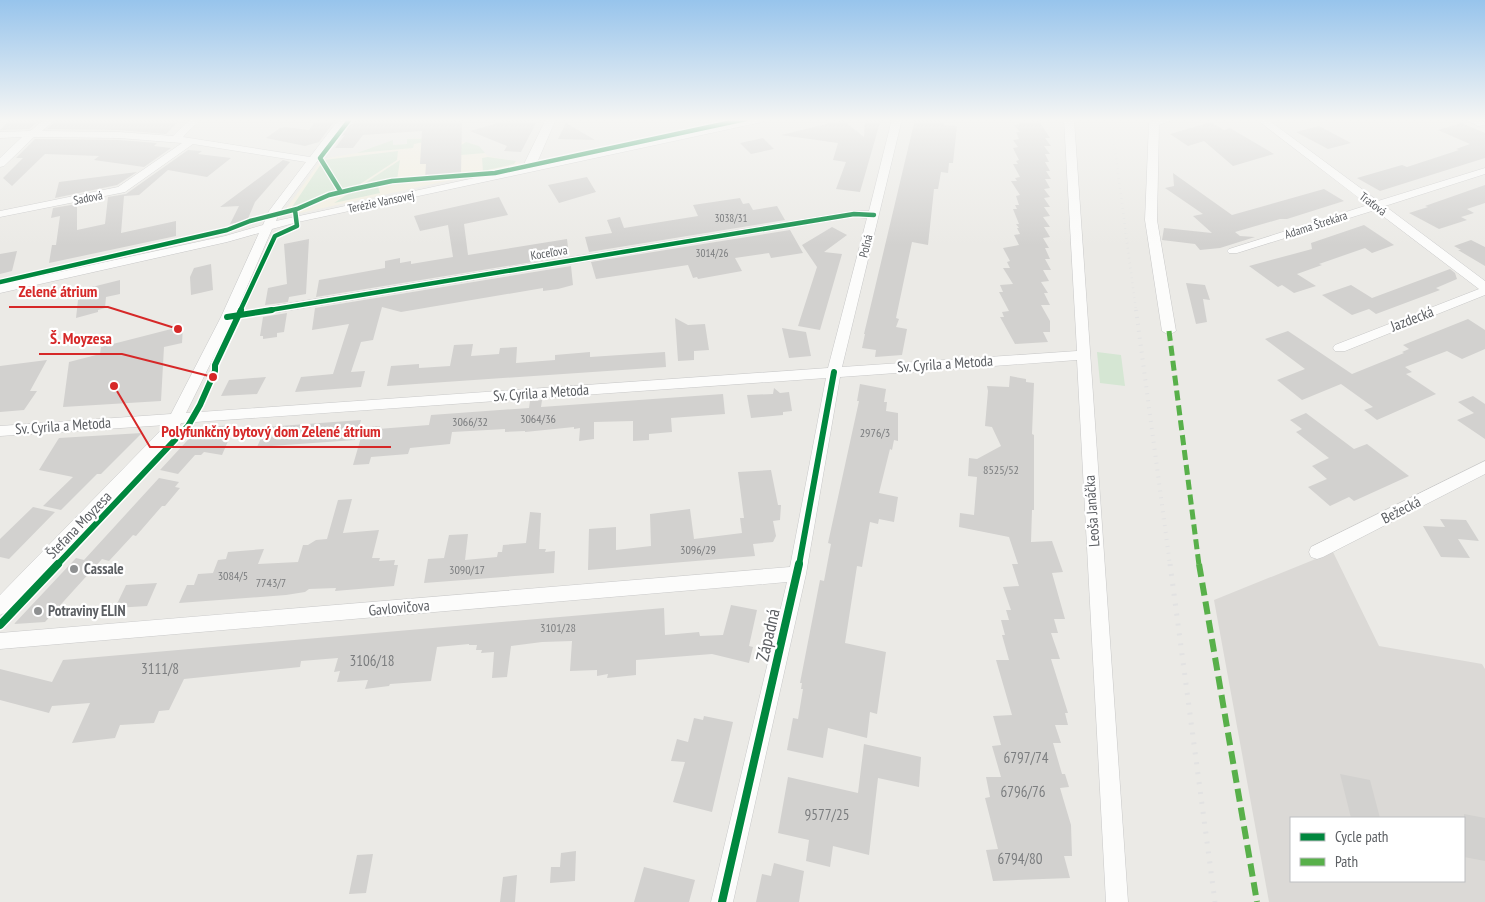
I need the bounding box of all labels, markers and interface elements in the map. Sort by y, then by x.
street label: Sadová [72,187,104,208]
street label: Terézie Vansovej [346,187,416,216]
street label: Traťová [1357,189,1390,219]
street label: Adama Štrekára [1283,207,1349,242]
house number: 3038/31 [715,211,748,225]
street label: Poľná [855,233,876,259]
street label: Koceľova [529,242,569,263]
house number: 3014/26 [696,246,729,260]
callout: Zelené átrium [9,276,108,307]
text: Zelené átrium [19,281,97,301]
street label: Jazdecká [1387,302,1436,336]
callout: Š. Moyzesa [39,323,122,354]
text: Š. Moyzesa [50,328,112,348]
street label: Sv. Cyrila a Metoda [896,351,994,376]
street label: Sv. Cyrila a Metoda [492,380,590,405]
house number: 3064/36 [520,411,556,426]
street label: Sv. Cyrila a Metoda [14,413,112,438]
house number: 3066/32 [452,414,488,429]
callout: Polyfunkčný bytový dom Zelené átrium [150,416,391,447]
text: Polyfunkčný bytový dom Zelené átrium [161,421,381,441]
house number: 2976/3 [860,425,890,440]
house number: 8525/52 [983,462,1019,477]
street label: Leoša Janáčka [1080,475,1103,547]
street label: Štefana Moyzesa [42,487,115,562]
street label: Bežecká [1378,492,1424,527]
house number: 3096/29 [680,542,716,557]
place label: Cassale [84,559,124,578]
house number: 3090/17 [449,562,485,577]
marker: Cassale [68,563,80,575]
house number: 3084/5 [218,568,248,583]
house number: 7743/7 [256,575,286,590]
street label: Gavlovičova [368,595,430,620]
place label: Potraviny ELIN [48,601,126,620]
marker: Potraviny ELIN [32,605,44,617]
street label: Západná [750,606,785,663]
house number: 3101/28 [540,620,576,635]
house number: 3106/18 [350,651,394,670]
house number: 3111/8 [141,659,179,678]
house number: 6797/74 [1004,748,1049,767]
house number: 6796/76 [1001,782,1046,801]
house number: 9577/25 [805,805,849,824]
legend [1290,817,1465,882]
text: Cycle path [1335,827,1388,846]
house number: 6794/80 [998,849,1043,868]
text: Path [1335,852,1358,871]

